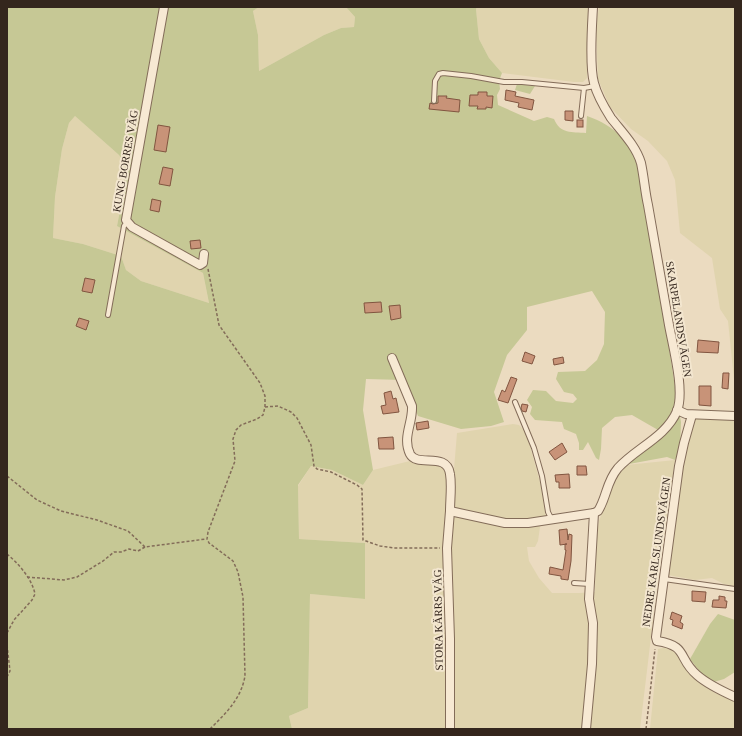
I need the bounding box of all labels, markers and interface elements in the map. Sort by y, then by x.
street label: KUNG BORRES VÄG [110,109,140,213]
street label: SKARPELANDSVÄGEN [664,260,694,378]
street label: NEDRE KARLSLUNDSVÄGEN [640,477,672,627]
street label: STORA KÄRRS VÄG [431,569,445,671]

